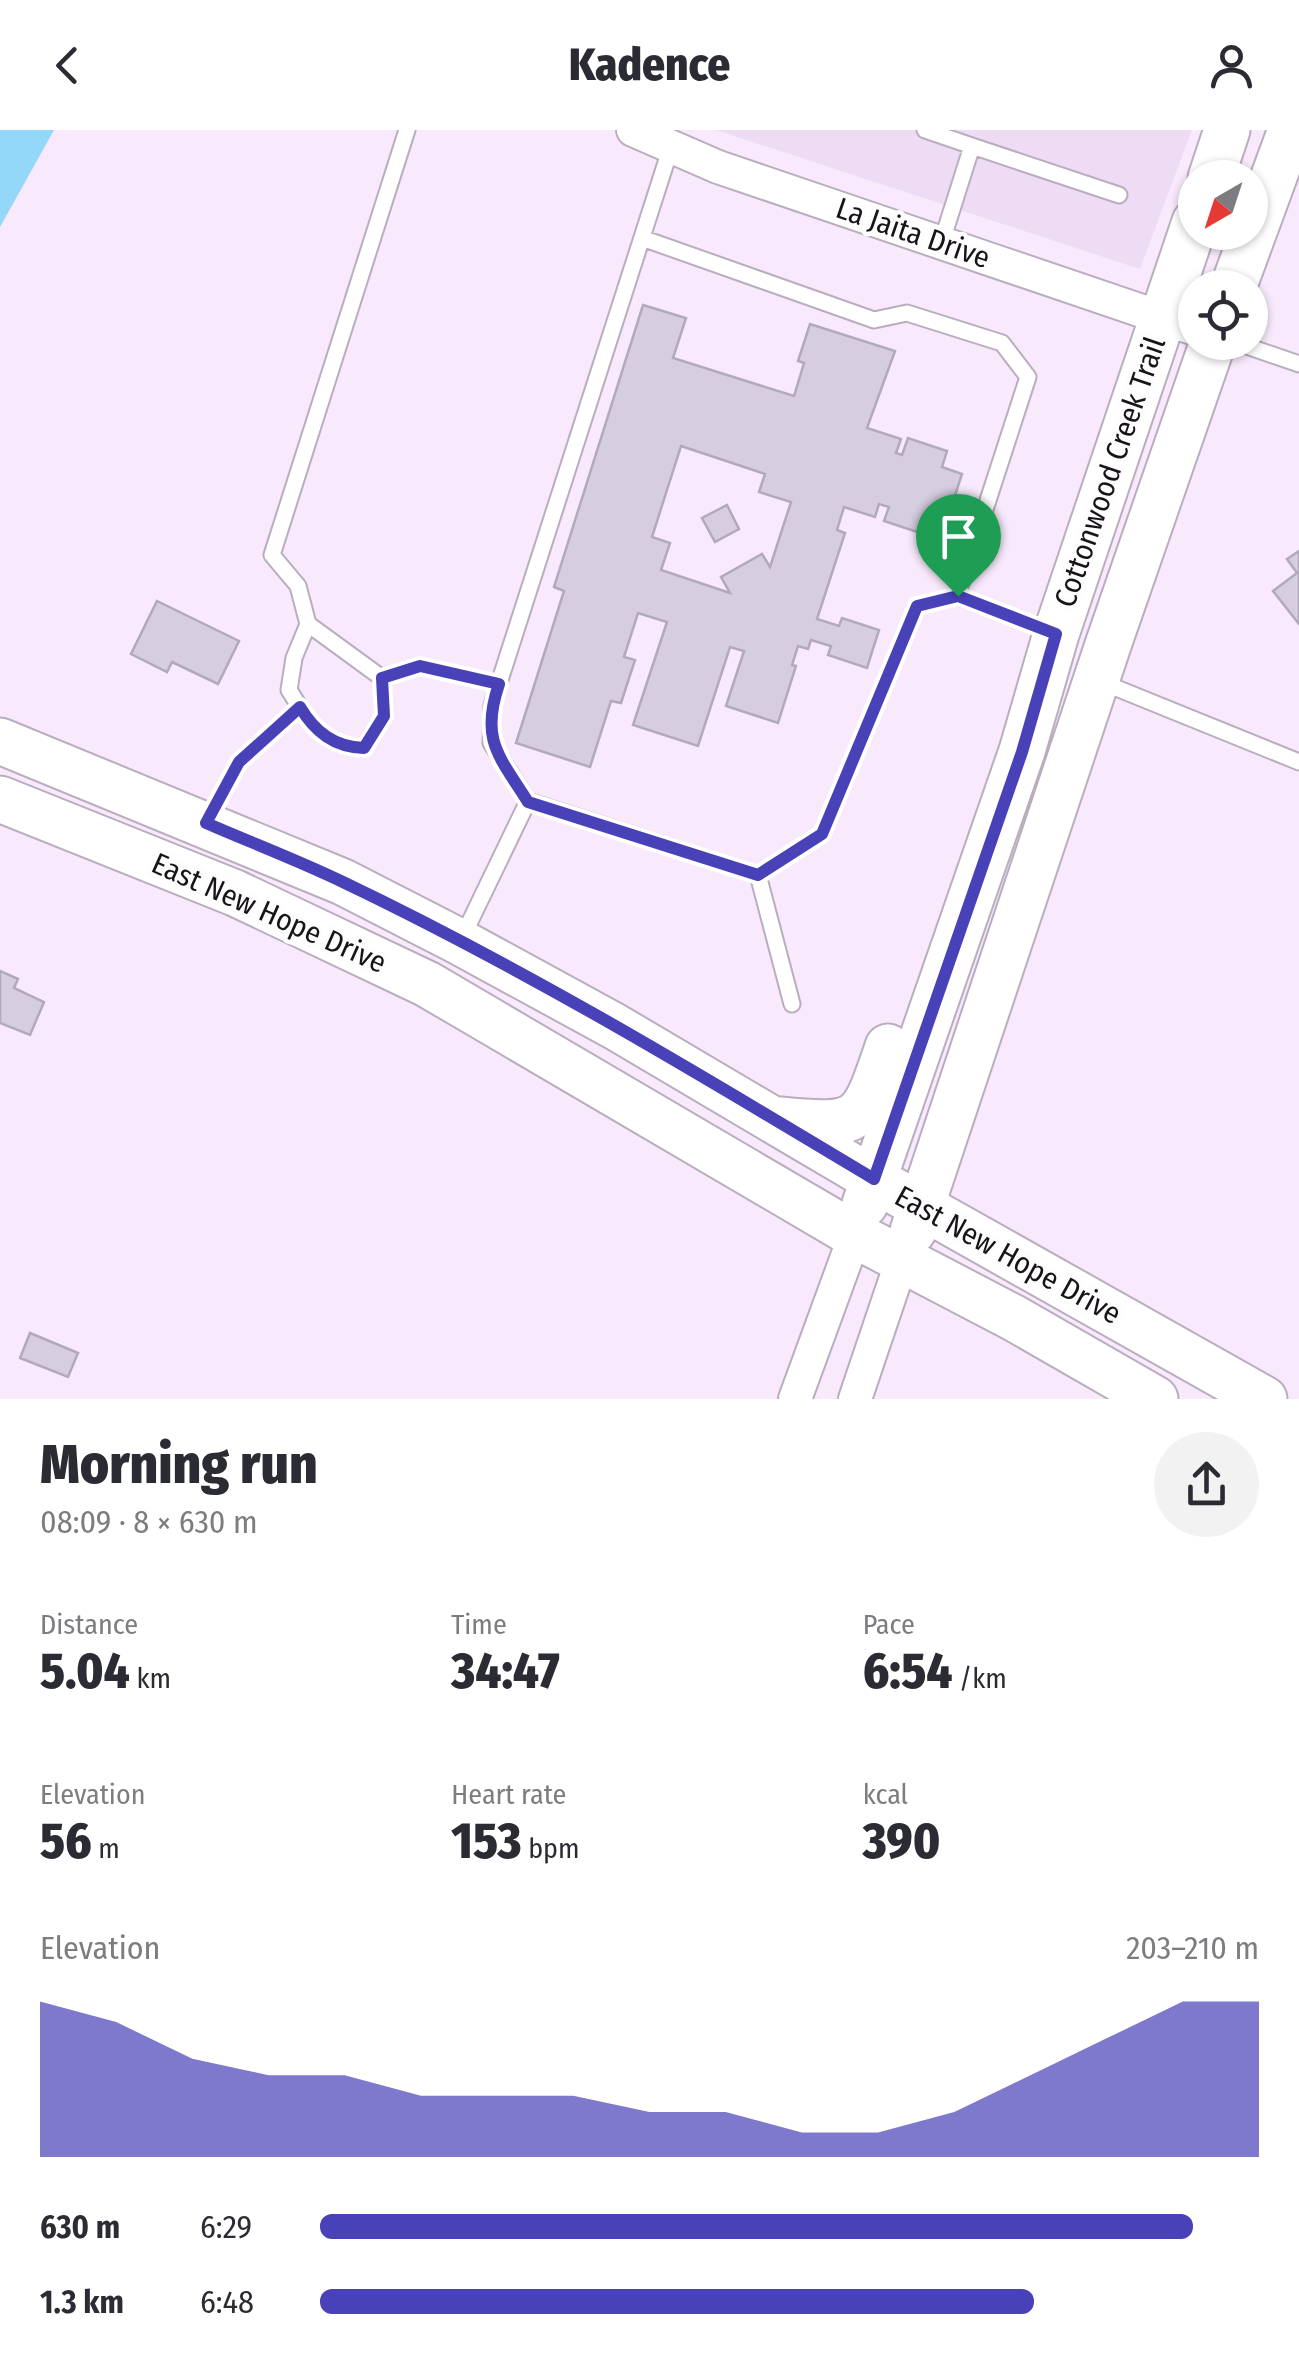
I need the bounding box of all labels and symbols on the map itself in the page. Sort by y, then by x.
north arrow [1178,160,1268,250]
street label: La Jaita Drive [831,190,995,276]
street label: Cottonwood Creek Trail [1047,332,1173,612]
pin [916,494,1001,597]
street label: East New Hope Drive [146,845,392,981]
street label: East New Hope Drive [889,1178,1127,1332]

